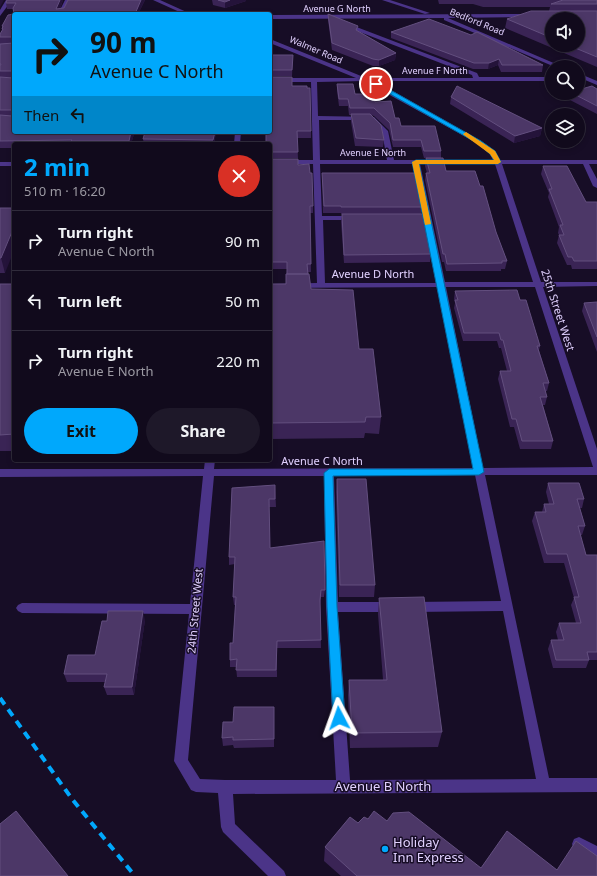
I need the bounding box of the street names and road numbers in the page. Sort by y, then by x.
street label: Avenue G North [303,2,371,15]
street label: Bedford Road [448,5,507,38]
street label: Walmer Road [288,32,345,67]
street label: Avenue F North [402,64,468,77]
street label: Avenue E North [340,146,406,159]
street label: Avenue D North [332,266,414,281]
street label: 25th Street West [538,267,579,353]
street label: Avenue C North [281,453,363,468]
street label: 24th Street West [183,568,206,654]
street label: Avenue B North [335,777,431,795]

